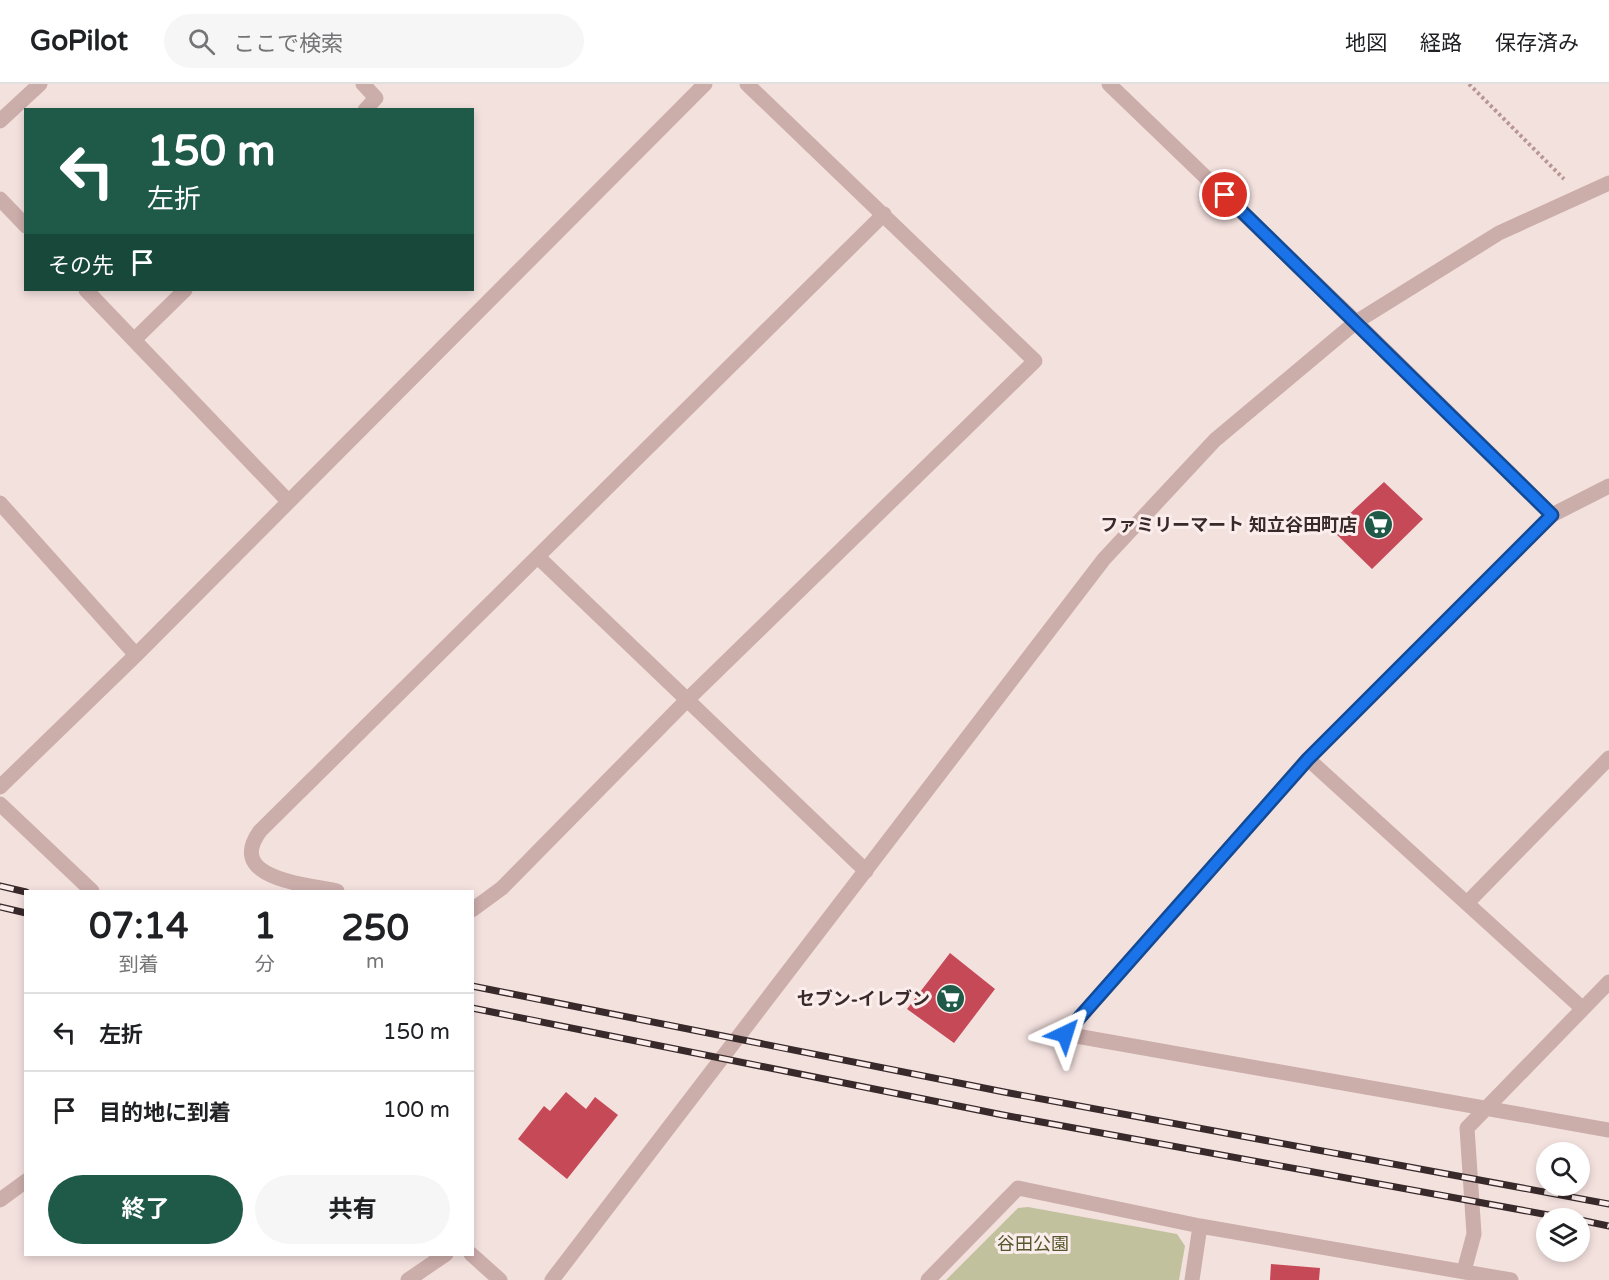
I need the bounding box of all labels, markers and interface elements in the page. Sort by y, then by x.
search box [164,14,584,68]
text: GoPilot [30,24,128,58]
icon: search [185,25,218,58]
text: ここで検索 [233,31,343,57]
text: 地図 [1345,31,1387,56]
text: 経路 [1420,31,1462,56]
text: 保存済み [1495,31,1579,56]
text: 150 m [147,126,276,177]
icon: left [48,132,126,210]
pin [1199,169,1250,220]
icon: arrive [1208,178,1241,211]
text: 左折 [147,183,201,216]
icon: arrive [126,246,159,279]
text: その先 [48,253,114,279]
supermarket icon: ファミリーマート 知立谷田町店 [1362,509,1394,541]
place label: ファミリーマート 知立谷田町店 [1100,514,1357,536]
text: 07:14 [89,905,189,948]
text: 1 [254,905,276,948]
text: 250 [341,907,409,950]
text: m [366,950,384,974]
text: 到着 [119,953,159,977]
text: 分 [255,953,275,977]
supermarket icon: セブン-イレブン [935,983,967,1015]
place label: セブン-イレブン [797,988,930,1010]
position arrow [1033,1002,1097,1066]
icon: left [48,1016,81,1049]
text: 150 m [383,1019,450,1045]
text: 左折 [99,1022,143,1048]
icon: arrive [48,1094,81,1127]
text: 100 m [383,1097,450,1123]
text: 目的地に到着 [99,1100,231,1126]
map controls [1536,1142,1590,1262]
button: search [1536,1142,1590,1196]
button: 終了 [48,1175,243,1244]
button: 共有 [255,1175,450,1244]
button: layers [1536,1208,1590,1262]
park label: 谷田公園 [997,1233,1069,1255]

